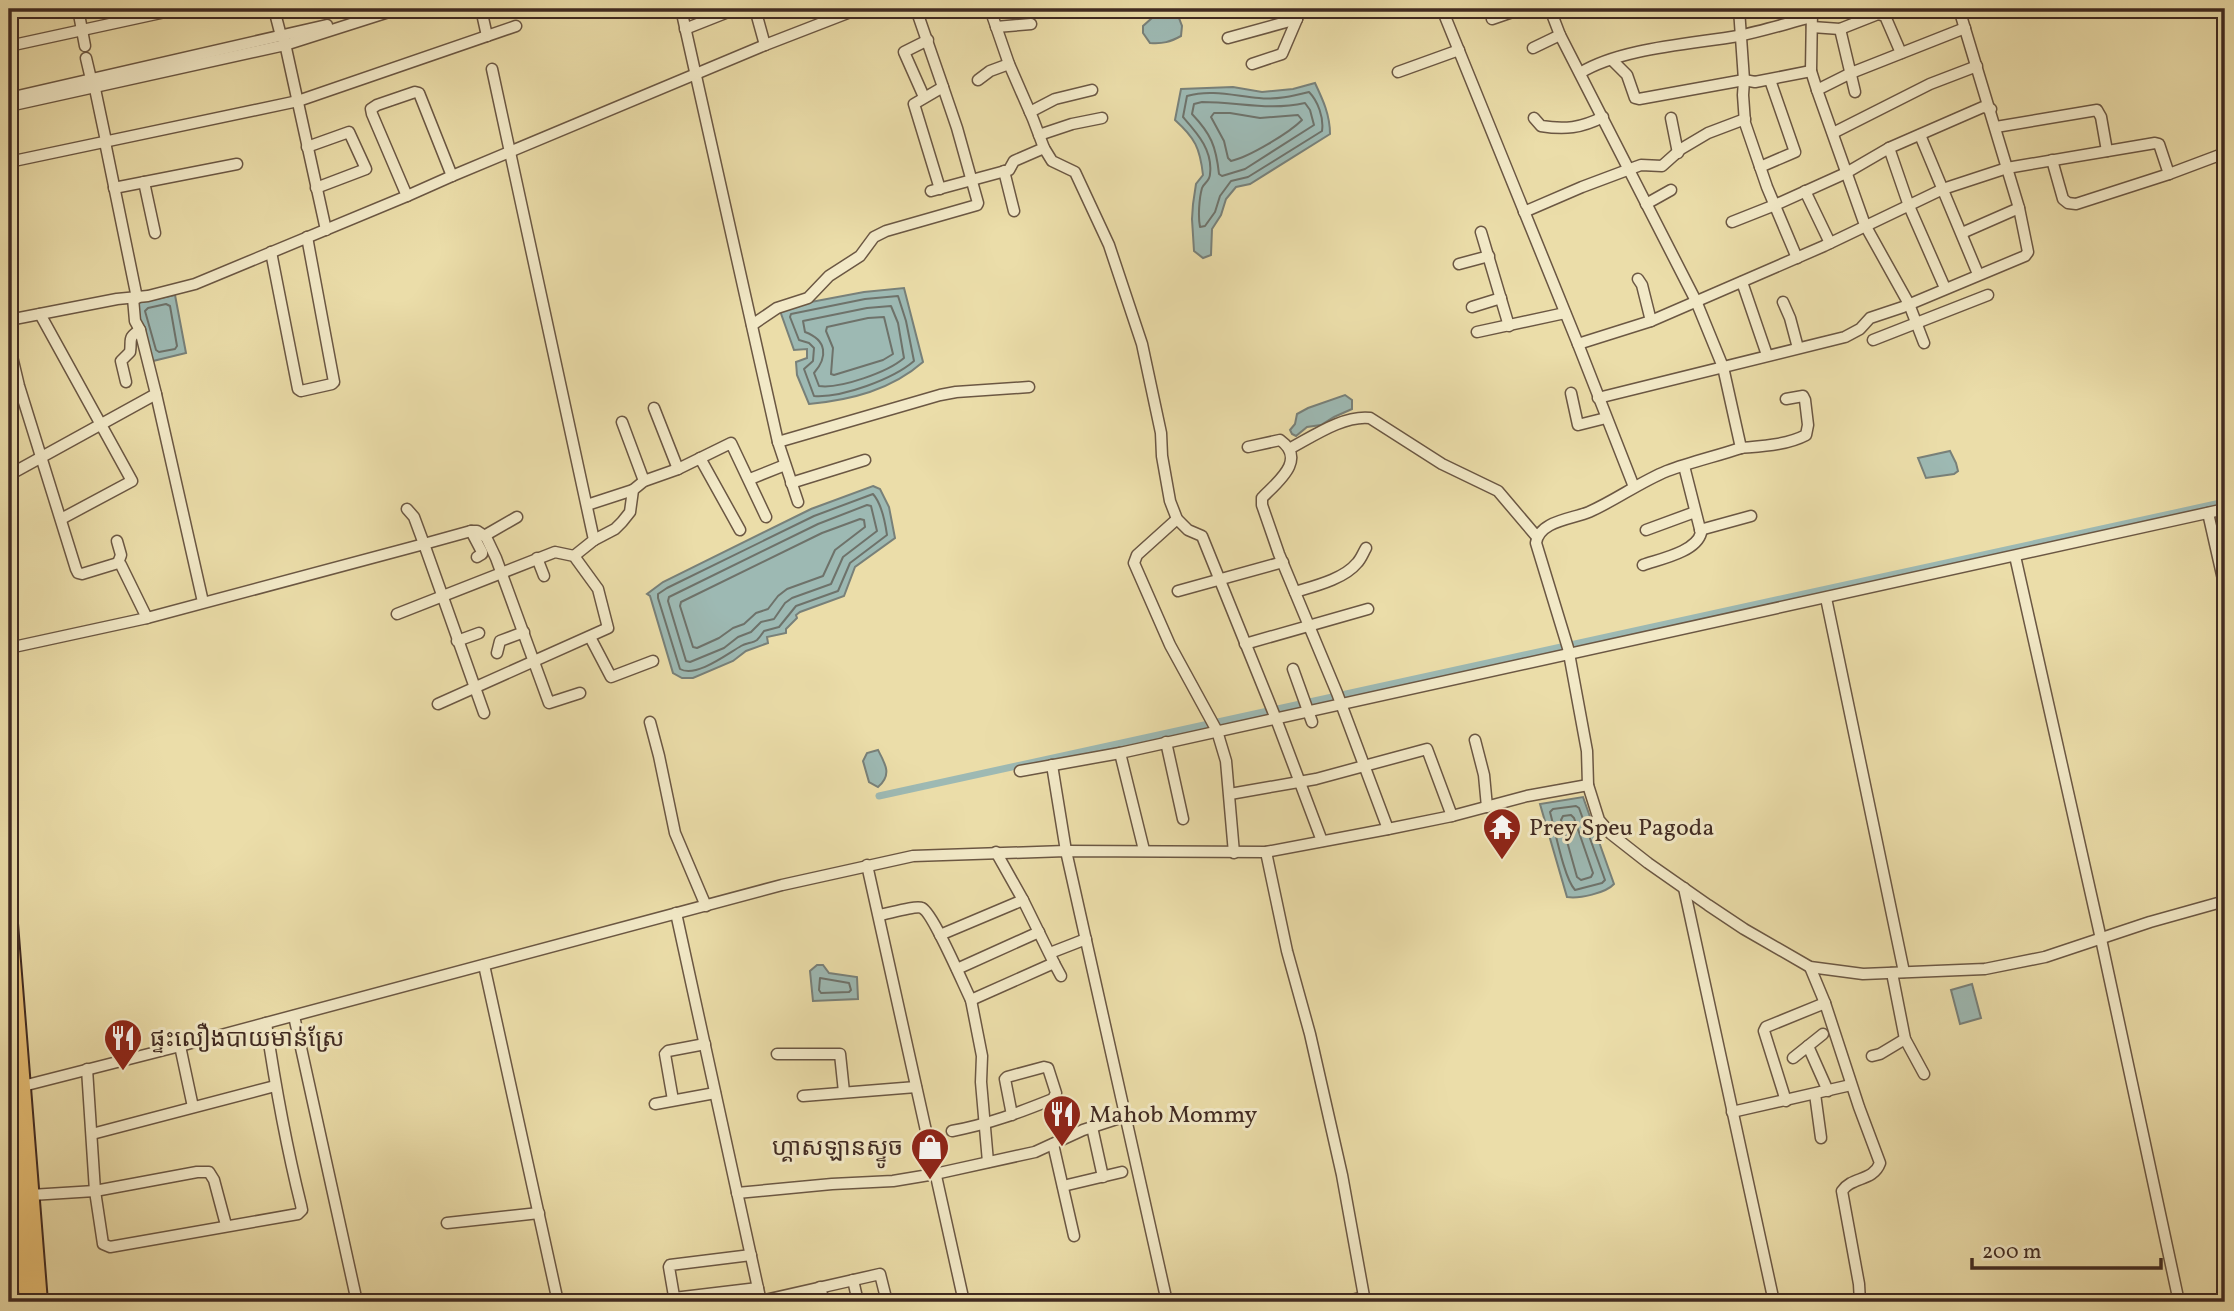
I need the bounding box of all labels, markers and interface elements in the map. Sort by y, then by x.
temple icon: Prey Speu Pagoda [1481,806,1523,861]
place label: Prey Speu Pagoda [1529,812,1714,846]
restaurant icon: ផ្ទះលឿងបាយមាន់ស្រែ [102,1017,144,1072]
place label: ផ្ទះលឿងបាយមាន់ស្រែ [150,1022,344,1057]
restaurant icon: Mahob Mommy [1041,1093,1083,1148]
place label: Mahob Mommy [1089,1099,1257,1133]
shop icon: ហ្គាសឡានស្ទូច [909,1126,951,1181]
place label: ហ្គាសឡានស្ទូច [772,1132,903,1169]
scale bar [1972,1227,2160,1271]
text: 200 m [1982,1238,2042,1267]

